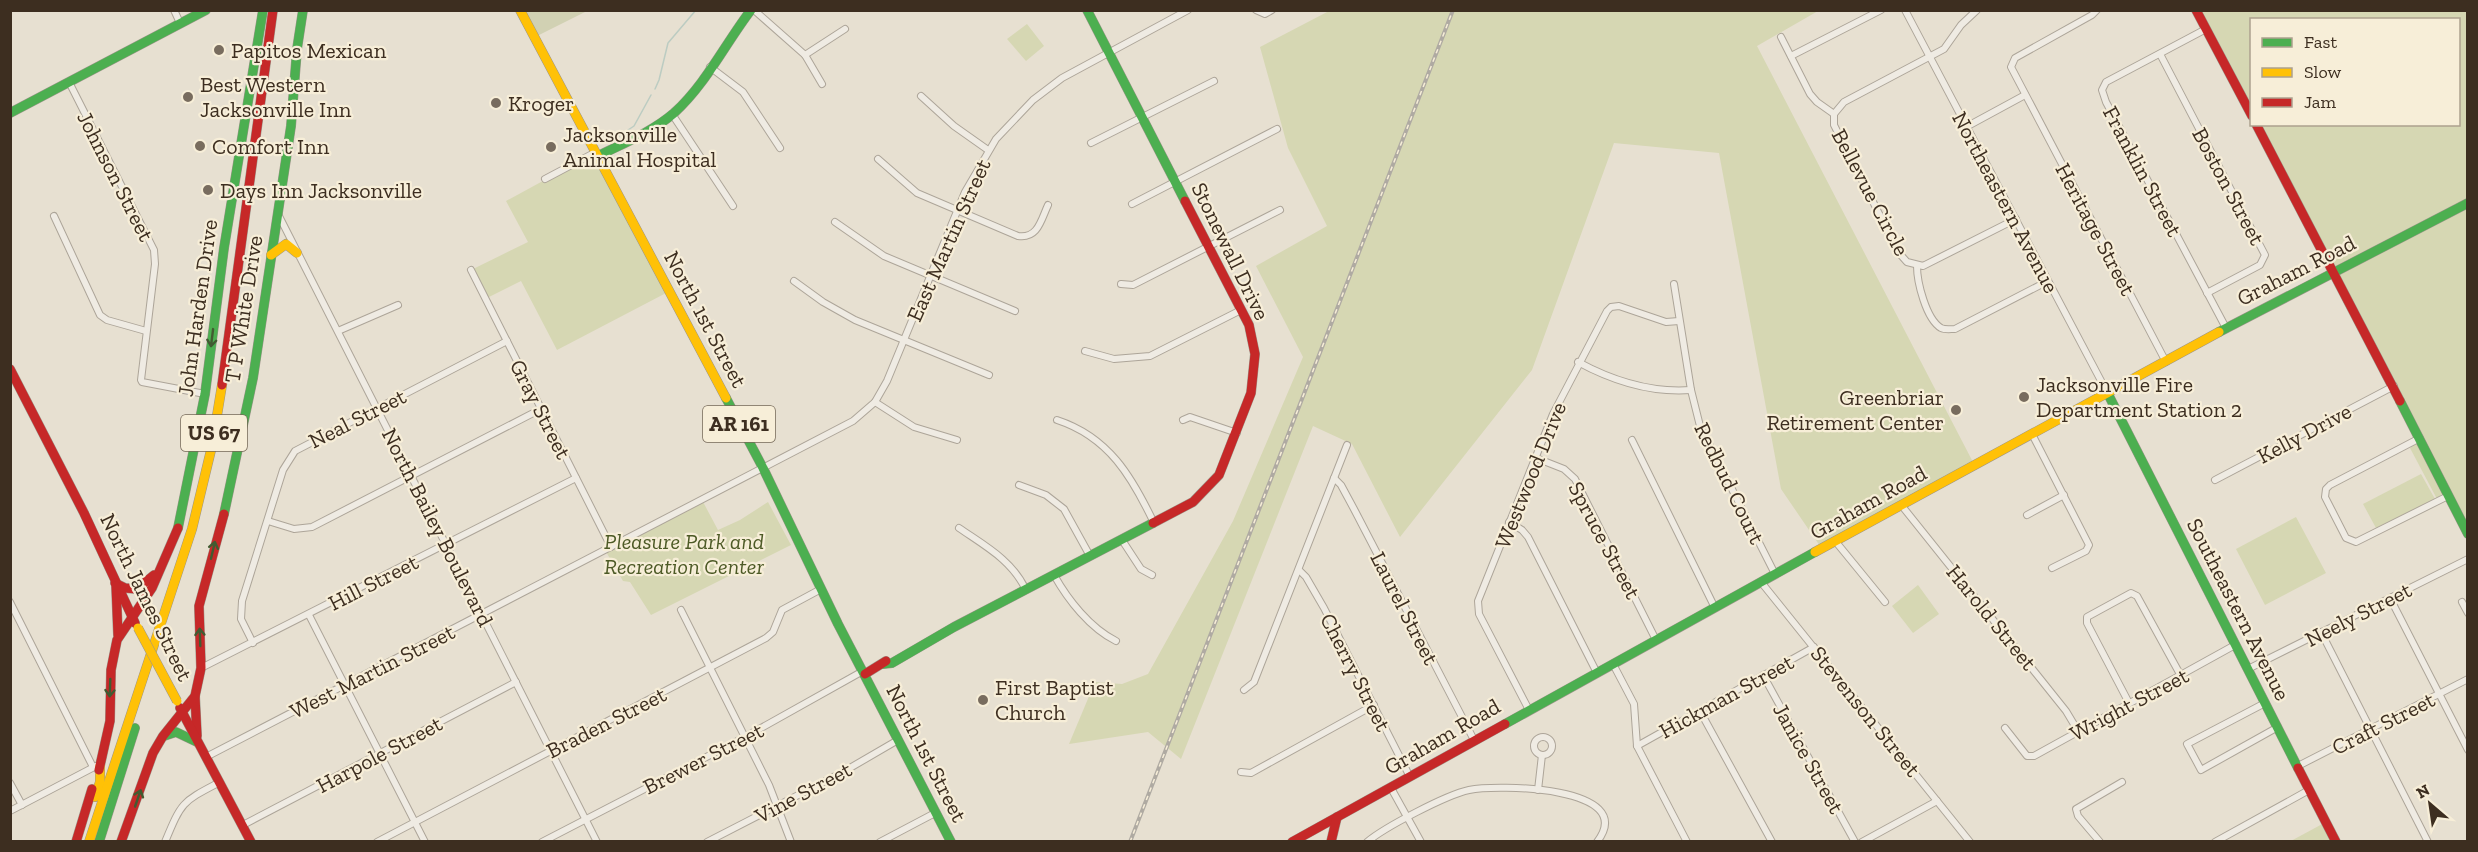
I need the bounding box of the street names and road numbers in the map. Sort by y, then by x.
street label: Franklin Street [2097,101,2189,242]
street label: Johnson Street [71,107,160,246]
street label: Northeastern Avenue [1946,107,2065,298]
street label: Boston Street [2186,123,2271,250]
street label: Bellevue Circle [1826,124,1915,260]
street label: East Martin Street [900,154,997,326]
street label: Heritage Street [2049,158,2142,301]
street label: Stonewall Drive [1186,178,1276,324]
street label: John Harden Drive [172,218,223,398]
street label: Graham Road [2232,229,2360,312]
street label: T P White Drive [219,233,268,385]
street label: North 1st Street [658,246,753,393]
street label: Gray Street [504,355,578,464]
street label: Neal Street [304,382,411,454]
street label: Kelly Drive [2252,397,2356,470]
street label: Westwood Drive [1489,398,1572,552]
road number: AR 161 [703,406,775,442]
road number: US 67 [181,415,247,451]
street label: Redbud Court [1688,418,1771,549]
street label: North Bailey Boulevard [376,424,499,631]
street label: Graham Road [1805,459,1931,546]
street label: Spruce Street [1562,477,1647,604]
street label: North James Street [94,509,199,686]
street label: Southeastern Avenue [2181,514,2296,705]
street label: Laurel Street [1365,547,1445,670]
street label: Hill Street [324,548,424,617]
street label: Harold Street [1941,559,2043,676]
street label: Neely Street [2301,576,2417,653]
street label: Cherry Street [1314,609,1397,737]
street label: West Martin Street [285,618,460,725]
street label: Stevenson Street [1805,641,1927,783]
street label: Hickman Street [1654,648,1799,744]
street label: Wright Street [2065,661,2194,747]
street label: Braden Street [542,680,672,764]
street label: North 1st Street [880,680,973,827]
street label: Craft Street [2327,686,2440,761]
street label: Graham Road [1380,692,1505,780]
street label: Janice Street [1767,698,1850,819]
street label: Harpole Street [312,710,448,799]
street label: Brewer Street [639,716,769,800]
street label: Vine Street [749,755,857,830]

